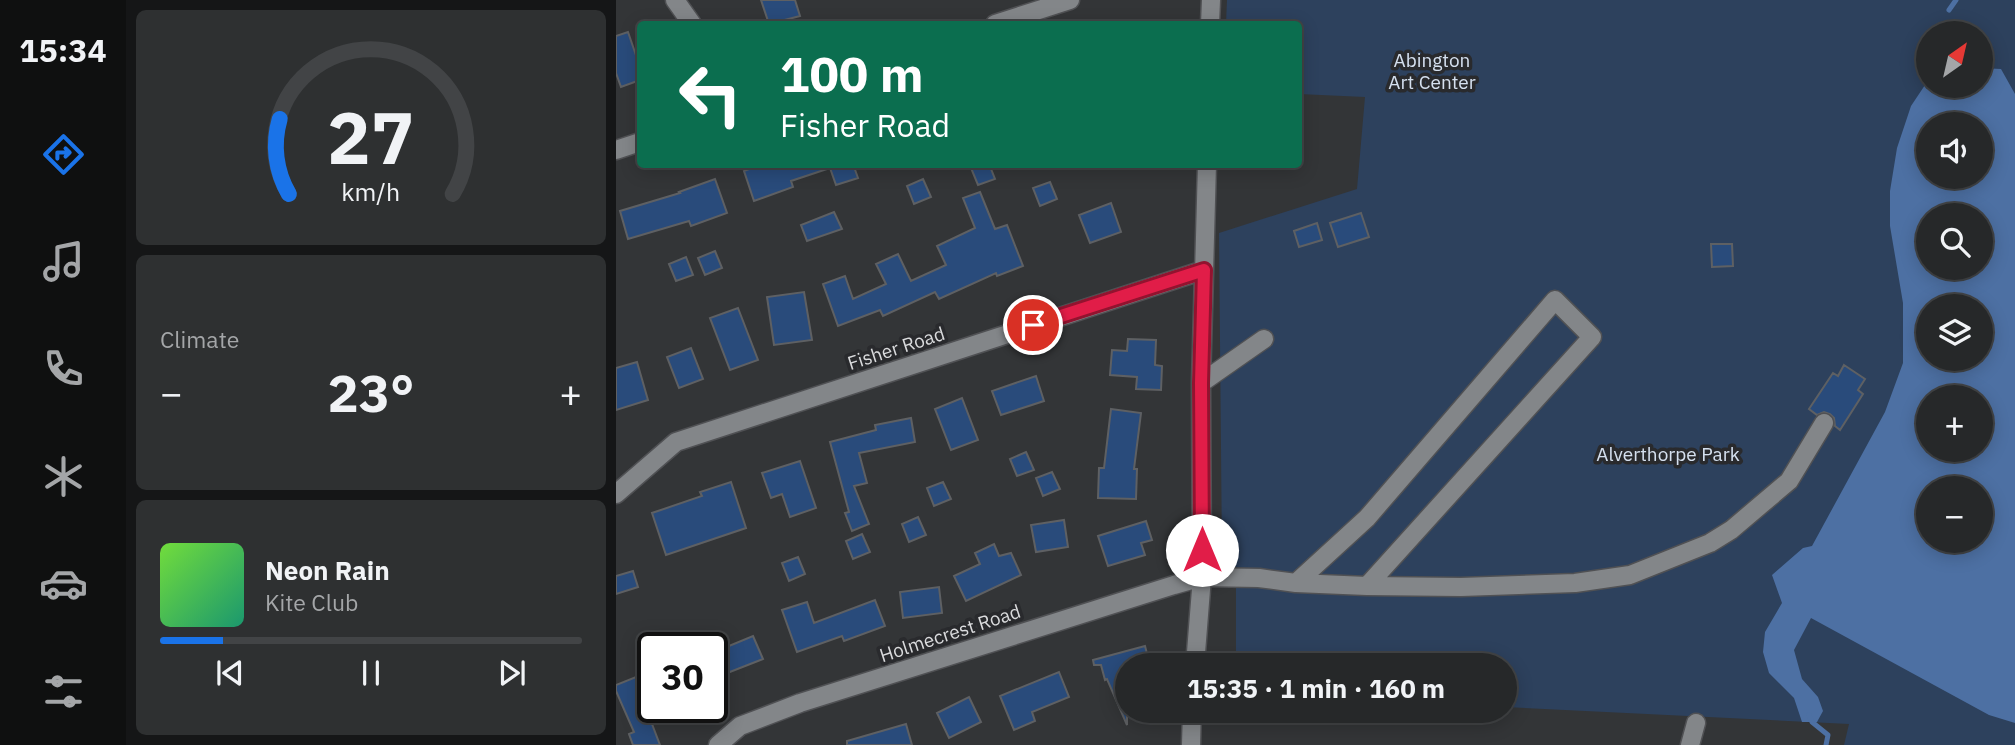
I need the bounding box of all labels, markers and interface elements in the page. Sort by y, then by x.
north arrow [1916,21,1993,98]
map controls [1916,21,1993,553]
text: 15:34 [19,29,107,71]
text: 100 m [780,42,924,105]
park label: Abington Art Center [1388,48,1476,94]
icon: left [665,49,756,140]
text: 27 [327,89,415,184]
text: Fisher Road [780,104,950,146]
button: sound [1916,112,1993,189]
icon: directions [39,130,88,179]
text: km/h [342,174,400,207]
button: search [1916,203,1993,280]
icon: music [39,237,88,286]
button: layers [1916,294,1993,371]
pin [1003,295,1063,355]
icon: arrive [1014,306,1052,344]
street label: Fisher Road [844,321,948,375]
text: Climate [160,324,239,354]
icon: phone [39,344,88,393]
text: 23° [328,359,414,426]
text: − [160,368,183,417]
text: + [559,368,582,417]
button: + [1916,385,1993,462]
park label: Alverthorpe Park [1596,442,1740,466]
icon: climate [39,452,88,501]
button: − [1916,476,1993,553]
position arrow [1165,513,1239,587]
text: Neon Rain [265,553,390,587]
icon: car [39,559,88,608]
text: Kite Club [265,587,358,617]
street label: Holmecrest Road [876,599,1024,667]
speed limit sign: 30 [637,632,728,723]
icon: previous [211,654,249,692]
icon: pause [352,654,390,692]
icon: next [493,654,531,692]
icon: filters [39,667,88,716]
text: 15:35 · 1 min · 160 m [1187,671,1445,705]

